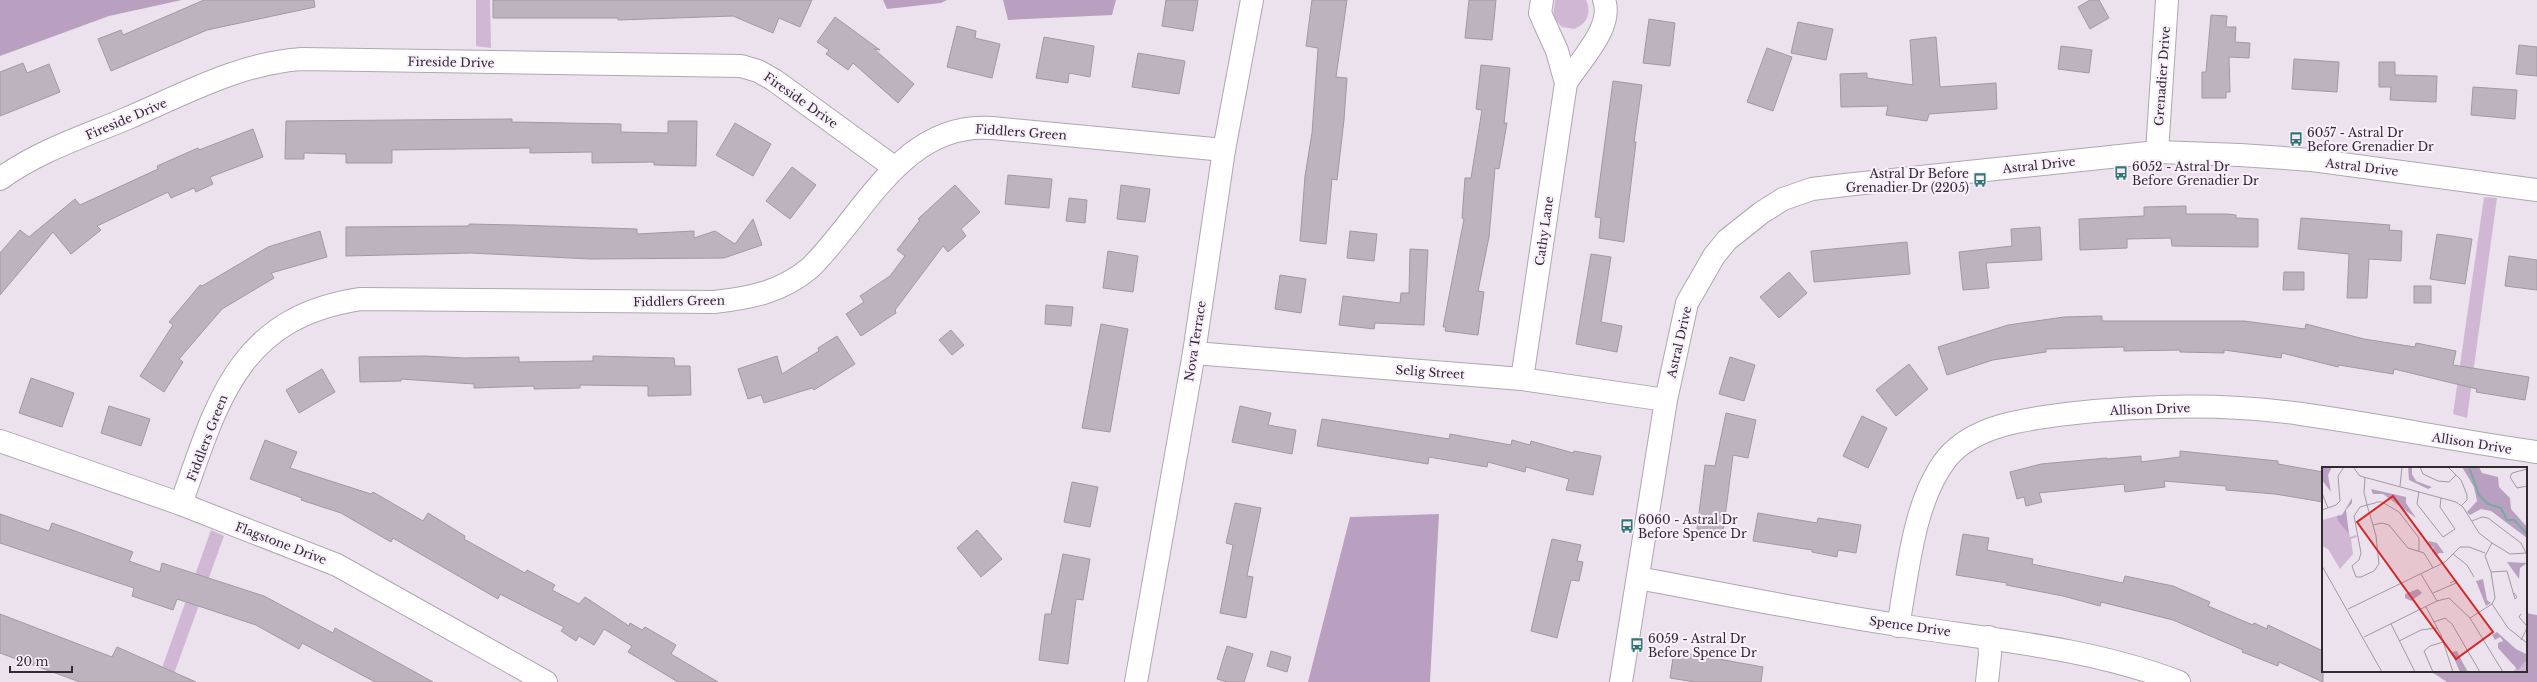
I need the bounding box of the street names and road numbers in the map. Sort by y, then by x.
street label: Grenadier Drive [2151,25,2173,126]
street label: Fireside Drive [407,54,495,70]
street label: Fireside Drive [761,69,841,131]
street label: Fireside Drive [83,95,169,143]
street label: Fiddlers Green [975,121,1067,143]
street label: Astral Drive [2001,154,2076,176]
street label: Astral Drive [2324,155,2399,179]
street label: Cathy Lane [1532,195,1556,267]
street label: Fiddlers Green [633,293,725,309]
street label: Nova Terrace [1181,299,1209,382]
street label: Astral Drive [1663,305,1695,380]
street label: Selig Street [1395,362,1465,382]
street label: Fiddlers Green [184,392,230,484]
street label: Allison Drive [2109,400,2191,418]
street label: Allison Drive [2430,429,2513,457]
street label: Flagstone Drive [233,519,329,567]
street label: Spence Drive [1868,613,1952,639]

